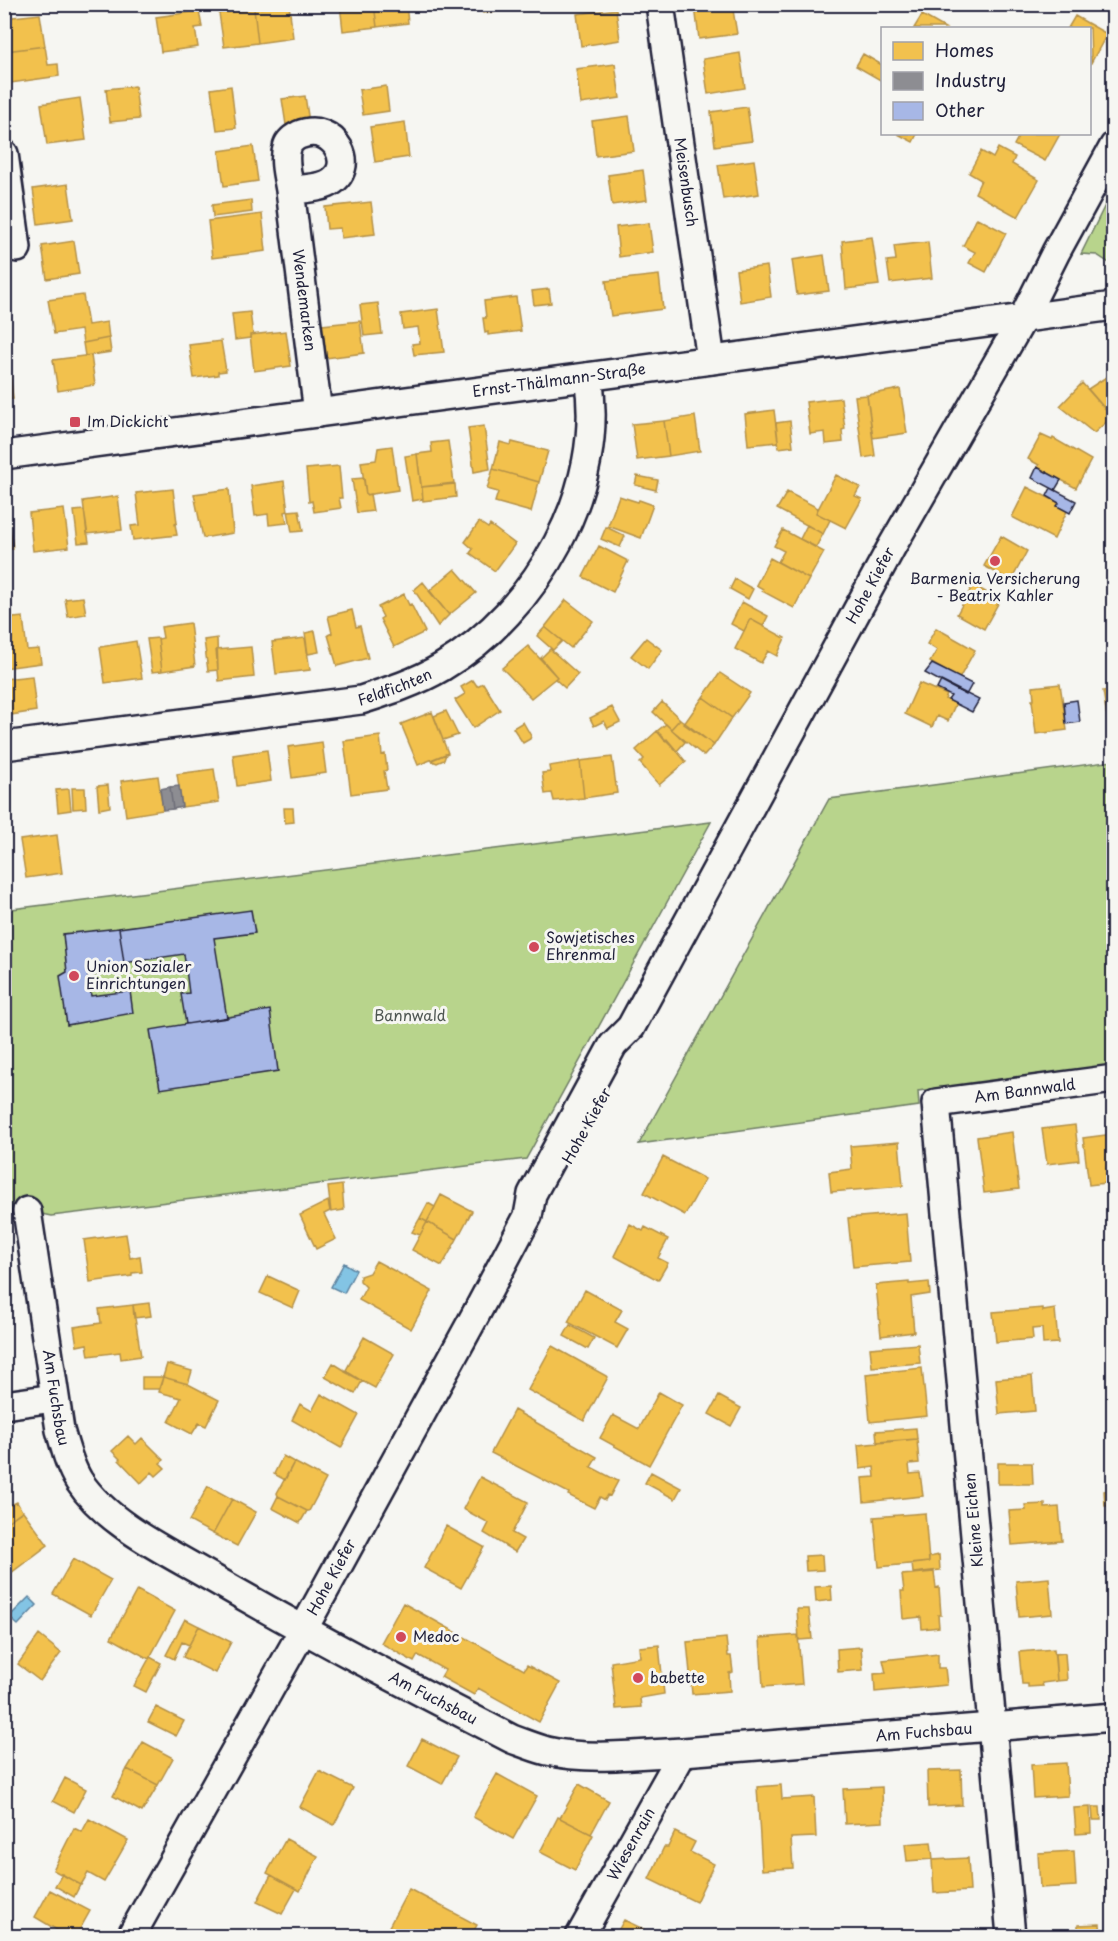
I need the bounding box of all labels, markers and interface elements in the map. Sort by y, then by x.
legend [881,27,1091,135]
text: Homes [935,36,993,63]
text: Industry [935,66,1006,93]
text: Other [935,96,985,123]
street label: Meisenbusch [669,136,705,228]
street label: Wendemarken [288,248,323,352]
street label: Ernst-Thälmann-Straße [471,356,647,402]
place label: Im Dickicht [87,409,169,432]
marker: Im Dickicht [68,415,82,429]
street label: Hohe Kiefer [839,542,900,627]
marker: Barmenia Versicherung - Beatrix Kahler [988,554,1002,568]
place label: Barmenia Versicherung - Beatrix Kahler [910,566,1080,606]
street label: Feldfichten [354,662,435,710]
place label: Sowjetisches Ehrenmal [546,925,635,965]
marker: Sowjetisches Ehrenmal [527,940,541,954]
place label: Union Sozialer Einrichtungen [86,954,191,994]
marker: Union Sozialer Einrichtungen [67,969,81,983]
park label: Bannwald [374,1003,446,1026]
street label: Am Bannwald [973,1071,1077,1108]
street label: Hohe Kiefer [555,1083,616,1168]
street label: Am Fuchsbau [38,1348,77,1448]
street label: Kleine Eichen [957,1472,988,1568]
street label: Hohe Kiefer [300,1534,361,1619]
place label: Medoc [413,1624,460,1647]
marker: Medoc [394,1630,408,1644]
street label: Am Fuchsbau [385,1664,482,1729]
place label: babette [650,1665,705,1688]
marker: babette [631,1671,645,1685]
street label: Am Fuchsbau [875,1716,973,1746]
street label: Wiesenrain [600,1803,660,1884]

